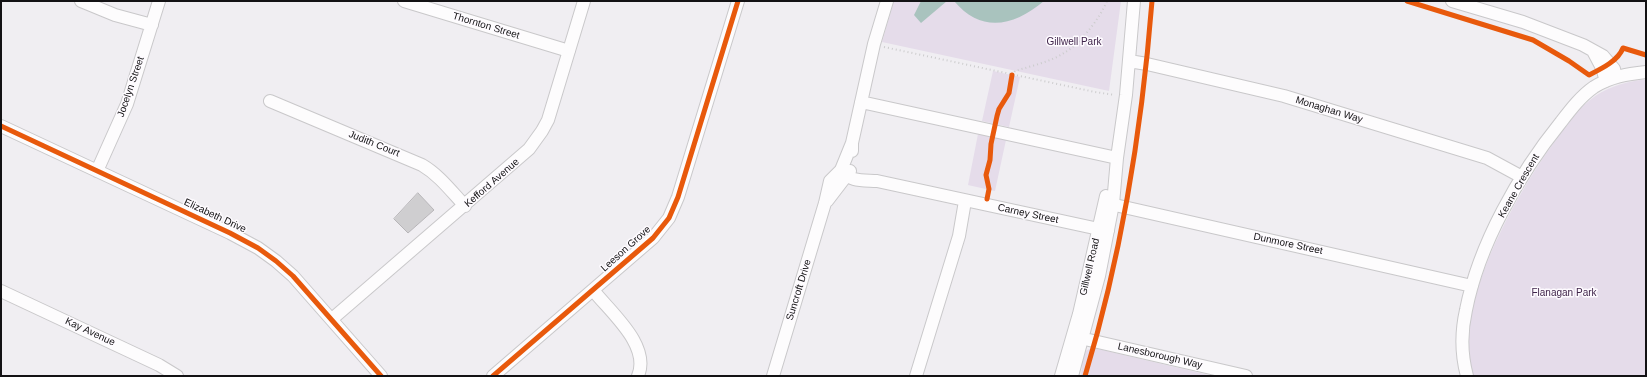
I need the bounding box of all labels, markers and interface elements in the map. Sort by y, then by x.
street label: Thornton Street [451,10,521,42]
park label: Gillwell Park [1046,36,1102,48]
street label: Jocelyn Street [115,55,147,119]
street label: Monaghan Way [1294,94,1364,126]
street label: Judith Court [347,128,401,160]
street label: Keane Crescent [1496,152,1542,220]
street label: Kefford Avenue [462,156,522,210]
street label: Elizabeth Drive [182,196,248,236]
street label: Carney Street [997,202,1059,226]
street label: Leeson Grove [599,224,653,274]
street label: Dunmore Street [1252,231,1324,257]
street label: Gillwell Road [1078,237,1102,297]
street label: Suncroft Drive [784,258,814,322]
park label: Flanagan Park [1531,287,1597,299]
street label: Kay Avenue [63,315,117,349]
street label: Lanesborough Way [1117,340,1203,372]

